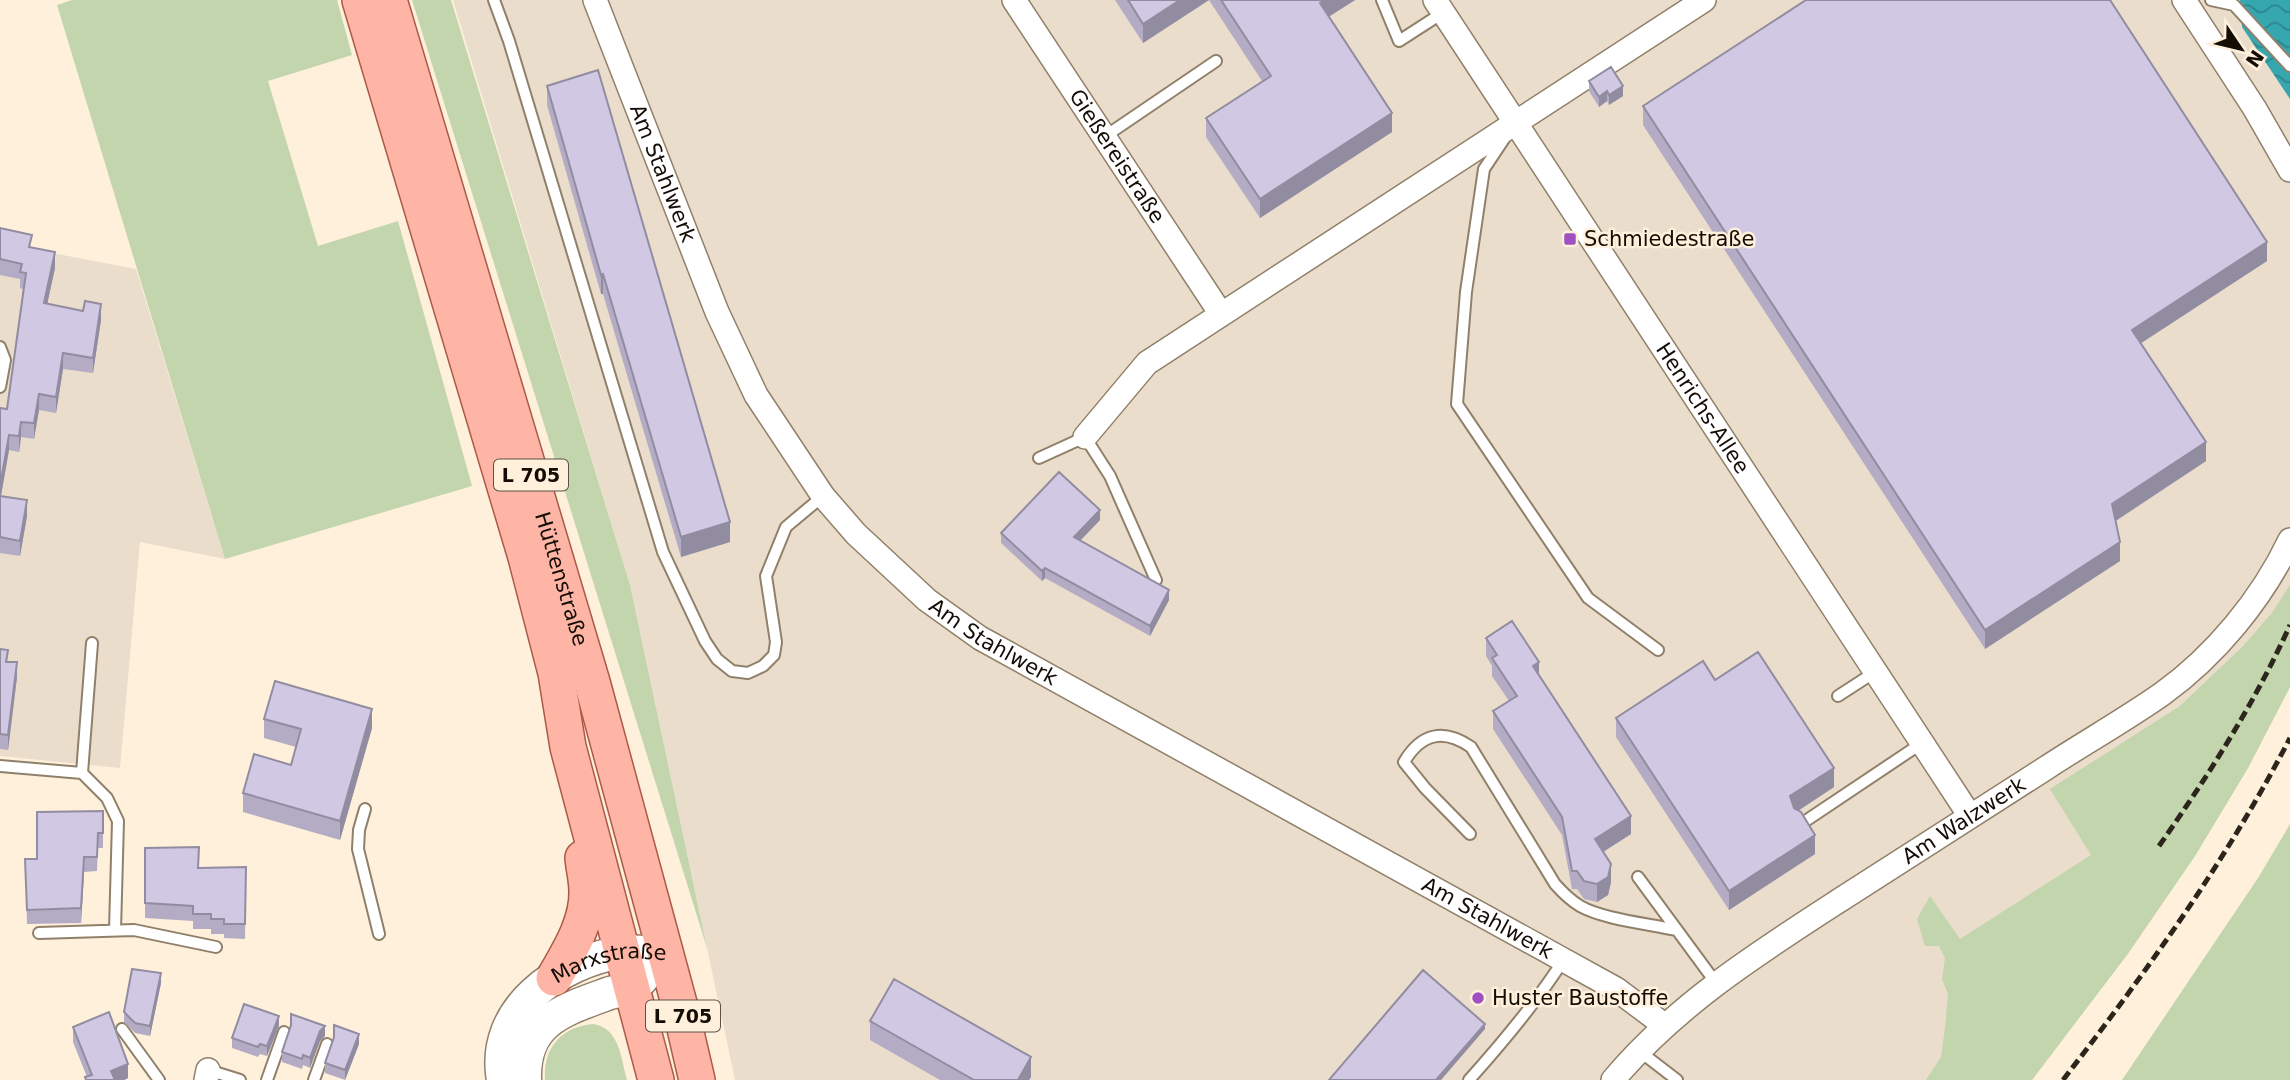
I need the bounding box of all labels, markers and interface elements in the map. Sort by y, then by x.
north arrow [2206,14,2276,84]
text: N [2241,46,2268,72]
street label: Gießereistraße [1064,85,1170,227]
street label: Am Stahlwerk [625,101,701,246]
place label: Schmiedestraße [1584,227,1754,251]
marker: Schmiedestraße [1562,231,1578,247]
street label: Henrichs-Allee [1651,338,1754,478]
road number: L 705 [494,460,568,490]
street label: Hüttenstraße [530,509,593,649]
street label: Am Stahlwerk [925,594,1062,691]
street label: Am Walzwerk [1898,772,2031,869]
street label: Am Stahlwerk [1418,872,1558,964]
street label: Marxstraße [547,939,667,988]
place label: Huster Baustoffe [1492,986,1669,1010]
marker: Huster Baustoffe [1470,990,1486,1006]
road number: L 705 [646,1000,720,1032]

